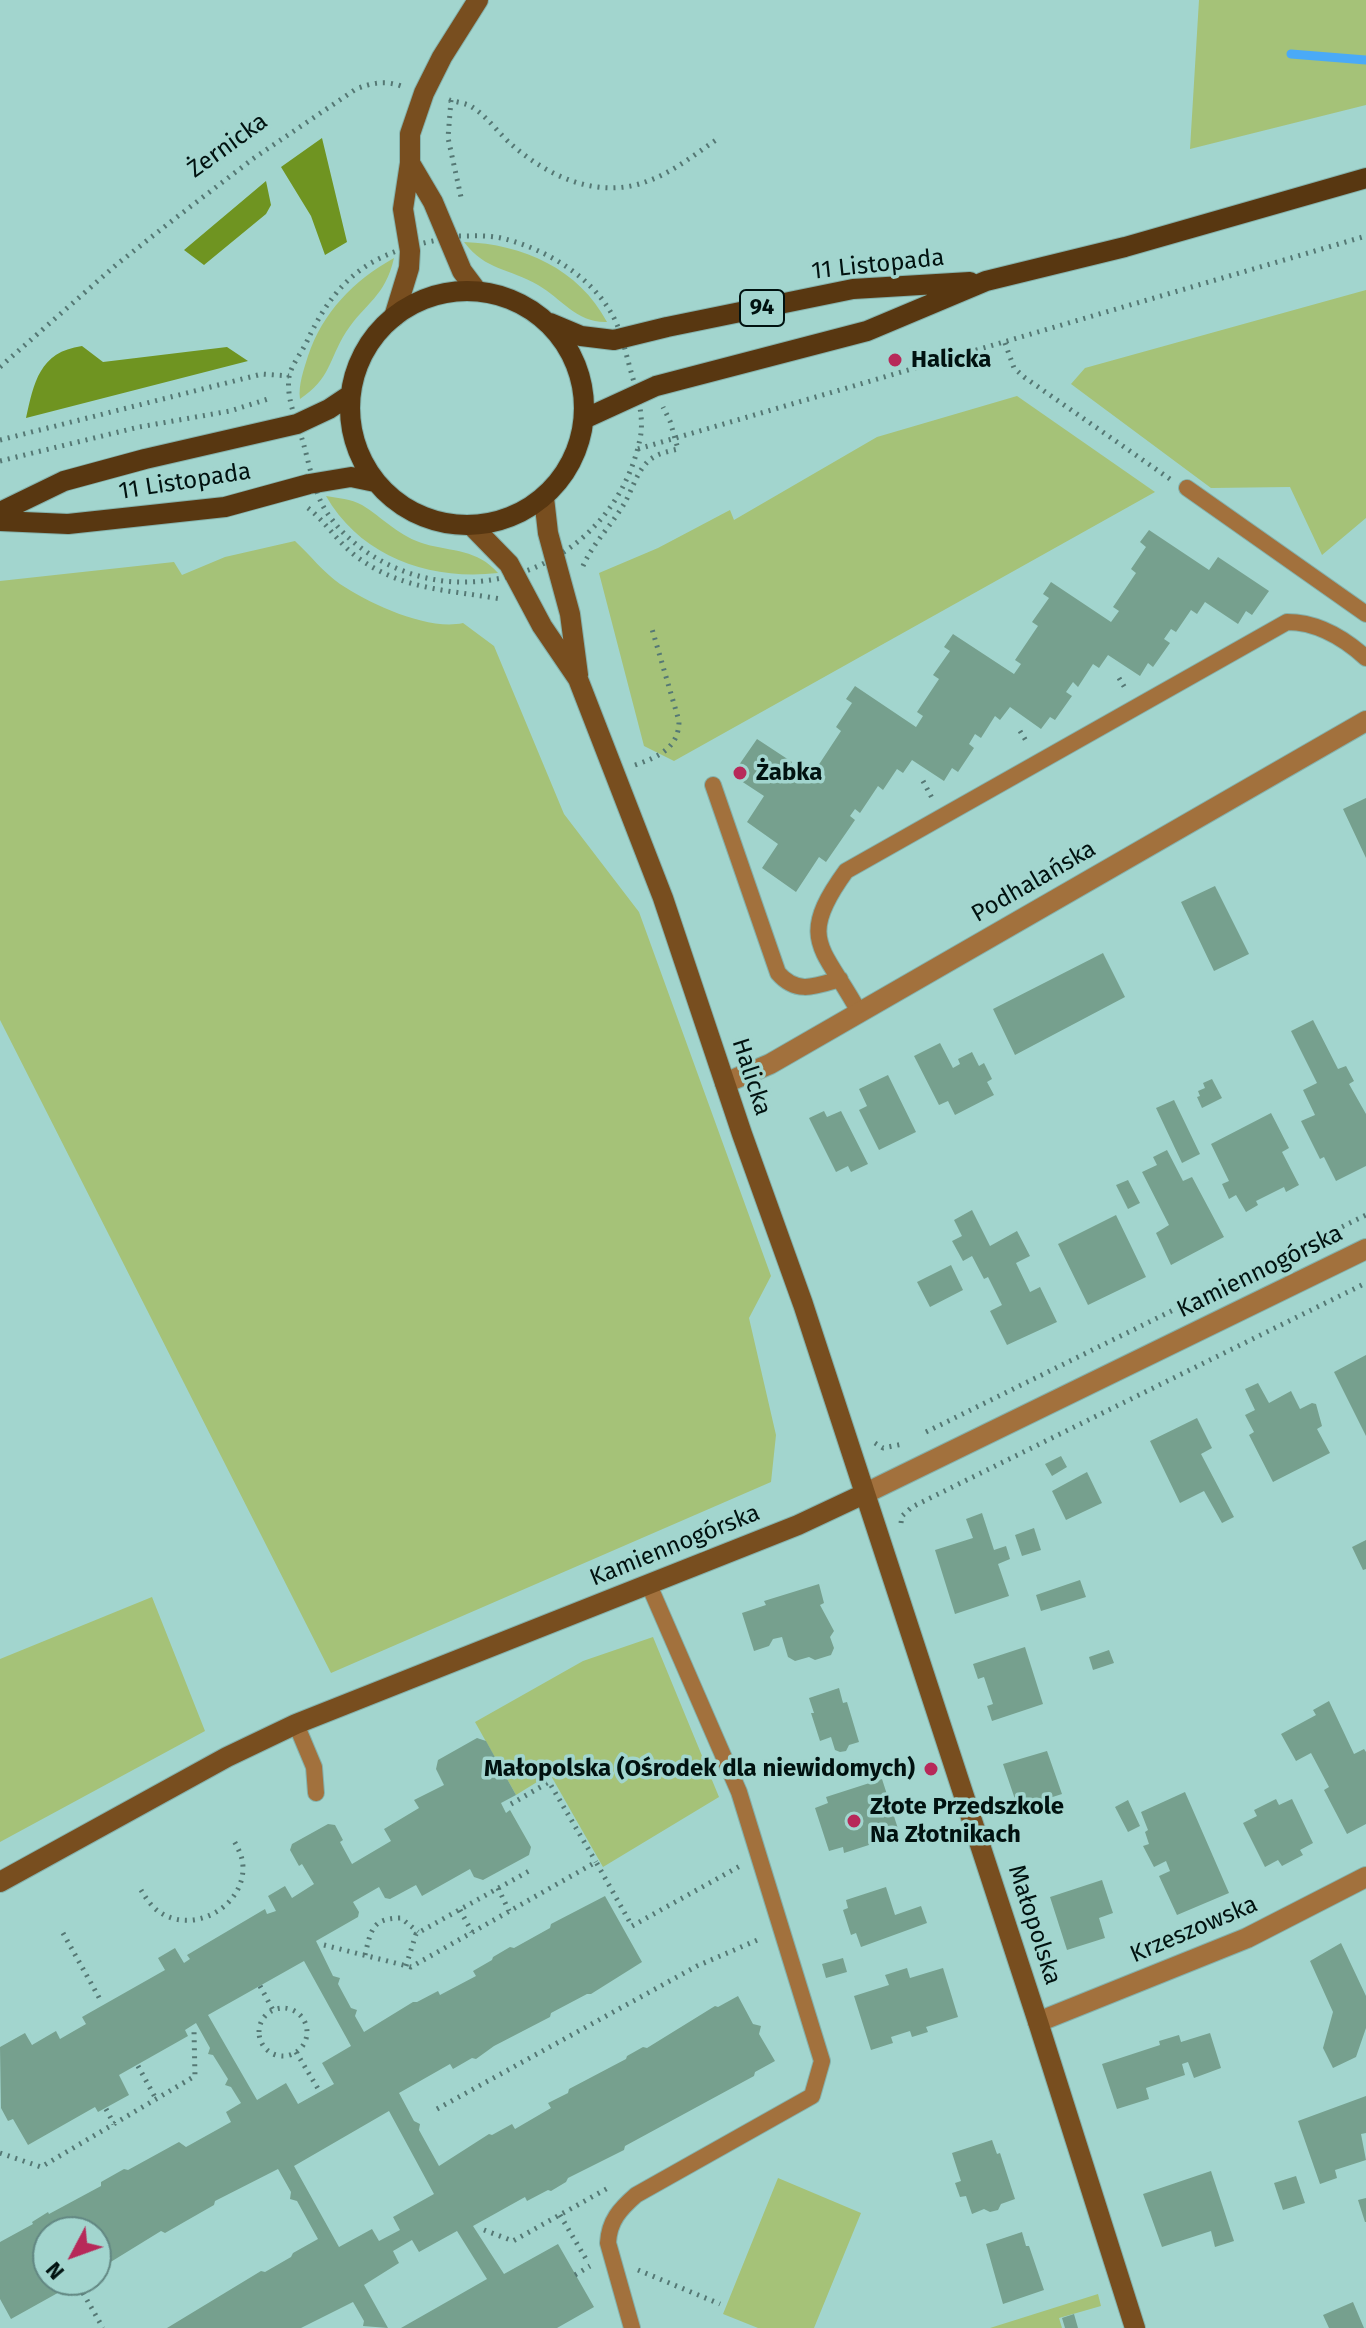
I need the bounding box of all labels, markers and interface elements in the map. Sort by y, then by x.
street label: Żernicka [182,107,274,185]
street label: 11 Listopada [810,244,946,286]
road number: 94 [740,290,784,326]
place label: Halicka [911,346,991,374]
marker: Halicka [886,351,904,369]
street label: 11 Listopada [117,457,253,507]
place label: Żabka [756,759,822,787]
marker: Żabka [731,764,749,782]
street label: Podhalańska [967,835,1101,929]
street label: Halicka [725,1035,777,1119]
street label: Kamiennogórska [1172,1219,1348,1325]
street label: Kamiennogórska [586,1499,764,1593]
place label: Małopolska (Ośrodek dla niewidomych) [484,1755,915,1783]
marker: Małopolska (Ośrodek dla niewidomych) [922,1760,940,1778]
place label: Złote Przedszkole Na Złotnikach [870,1793,1064,1849]
marker: Złote Przedszkole Na Złotnikach [845,1812,863,1830]
street label: Małopolska [1001,1861,1067,1989]
street label: Krzeszowska [1126,1890,1262,1970]
north arrow [32,2216,112,2296]
text: N [40,2256,70,2285]

